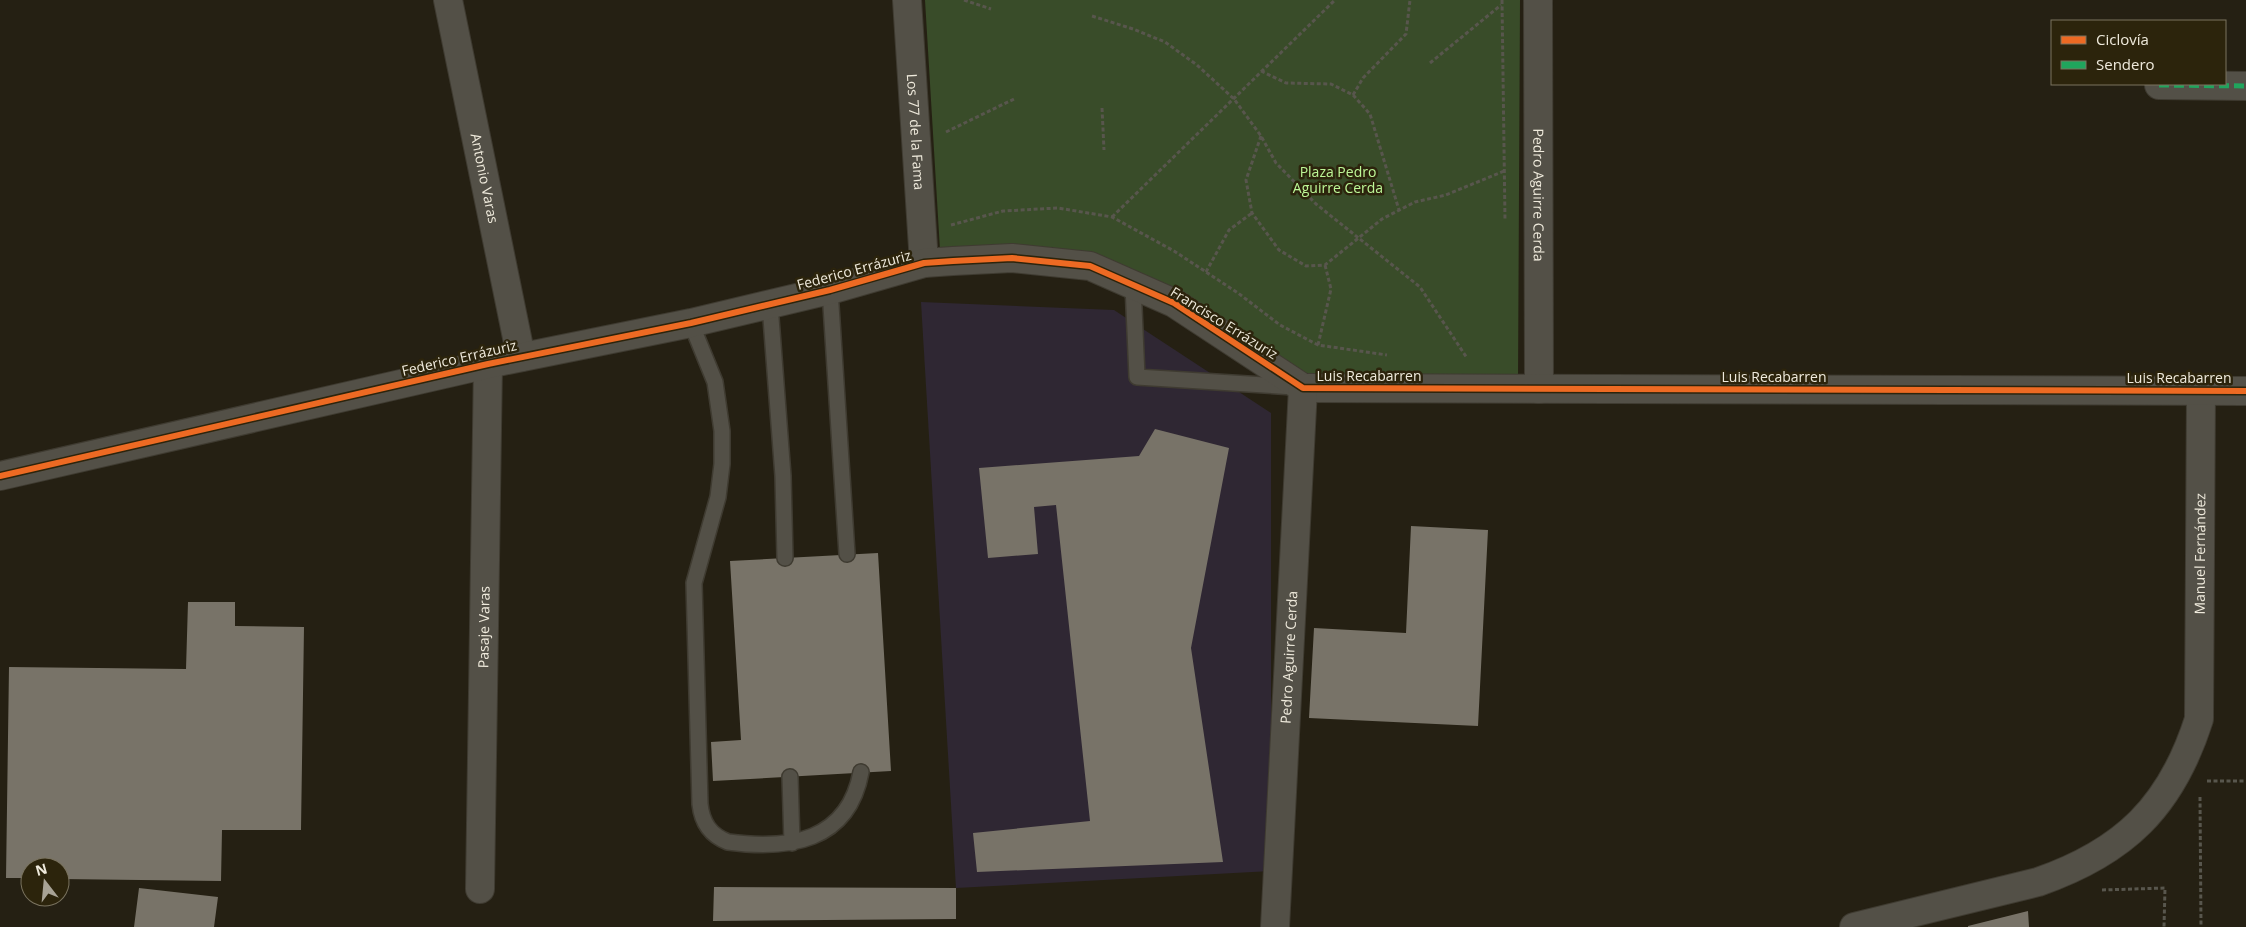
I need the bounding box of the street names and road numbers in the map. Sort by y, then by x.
street label: Los 77 de la Fama [903,73,929,190]
street label: Pedro Aguirre Cerda [1529,128,1549,262]
street label: Antonio Varas [466,132,503,225]
street label: Federico Errázuriz [795,245,913,294]
street label: Francisco Errázuriz [1167,282,1282,363]
street label: Federico Errázuriz [399,335,519,380]
street label: Luis Recabarren [1317,366,1421,385]
street label: Luis Recabarren [1722,367,1826,386]
street label: Luis Recabarren [2127,368,2231,387]
street label: Manuel Fernández [2190,493,2209,615]
street label: Pasaje Varas [473,586,494,668]
street label: Pedro Aguirre Cerda [1276,590,1301,724]

